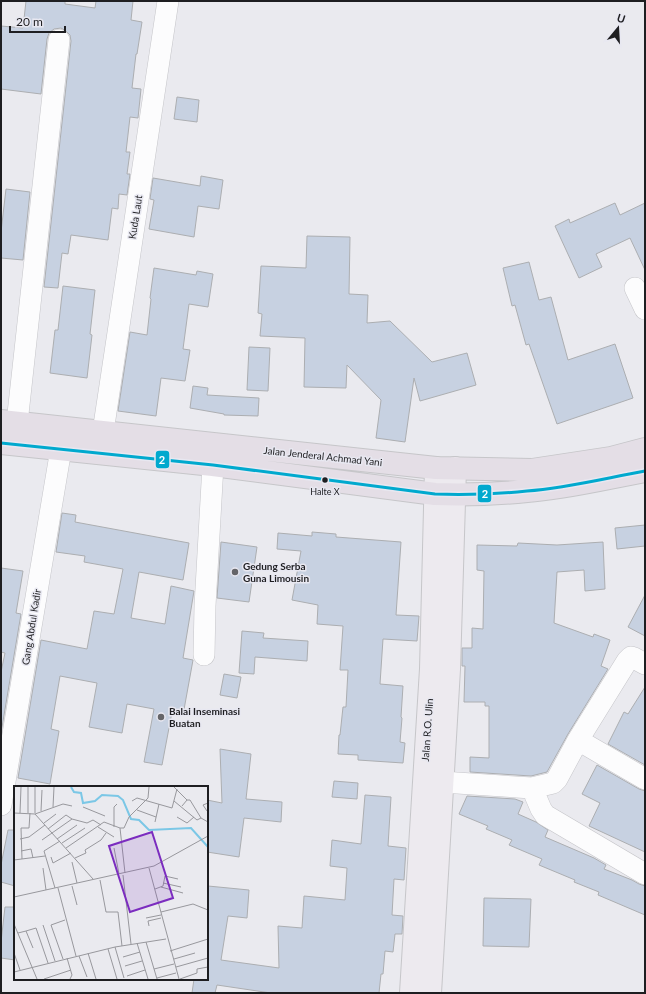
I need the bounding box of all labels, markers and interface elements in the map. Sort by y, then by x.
scale bar [10,8,65,34]
north arrow [598,8,638,48]
text: U [615,11,627,25]
text: 20 m [16,14,43,29]
street label: Kuda Laut [126,194,144,240]
street label: Jalan Jenderal Achmad Yani [263,444,383,468]
line badge: 2 [155,450,170,469]
text: 2 [159,453,165,466]
marker: Halte X [320,475,330,485]
line badge: 2 [477,484,492,503]
place label: Halte X [310,486,340,497]
text: 2 [482,487,488,500]
place label: Gedung Serba Guna Limousin [243,560,309,584]
marker: Gedung Serba Guna Limousin [230,567,240,577]
street label: Gang Abdul Kadir [19,588,43,666]
street label: Jalan R.O. Ulin [419,698,435,762]
place label: Balai Inseminasi Buatan [169,705,240,729]
marker: Balai Inseminasi Buatan [156,712,166,722]
inset map [14,786,208,980]

